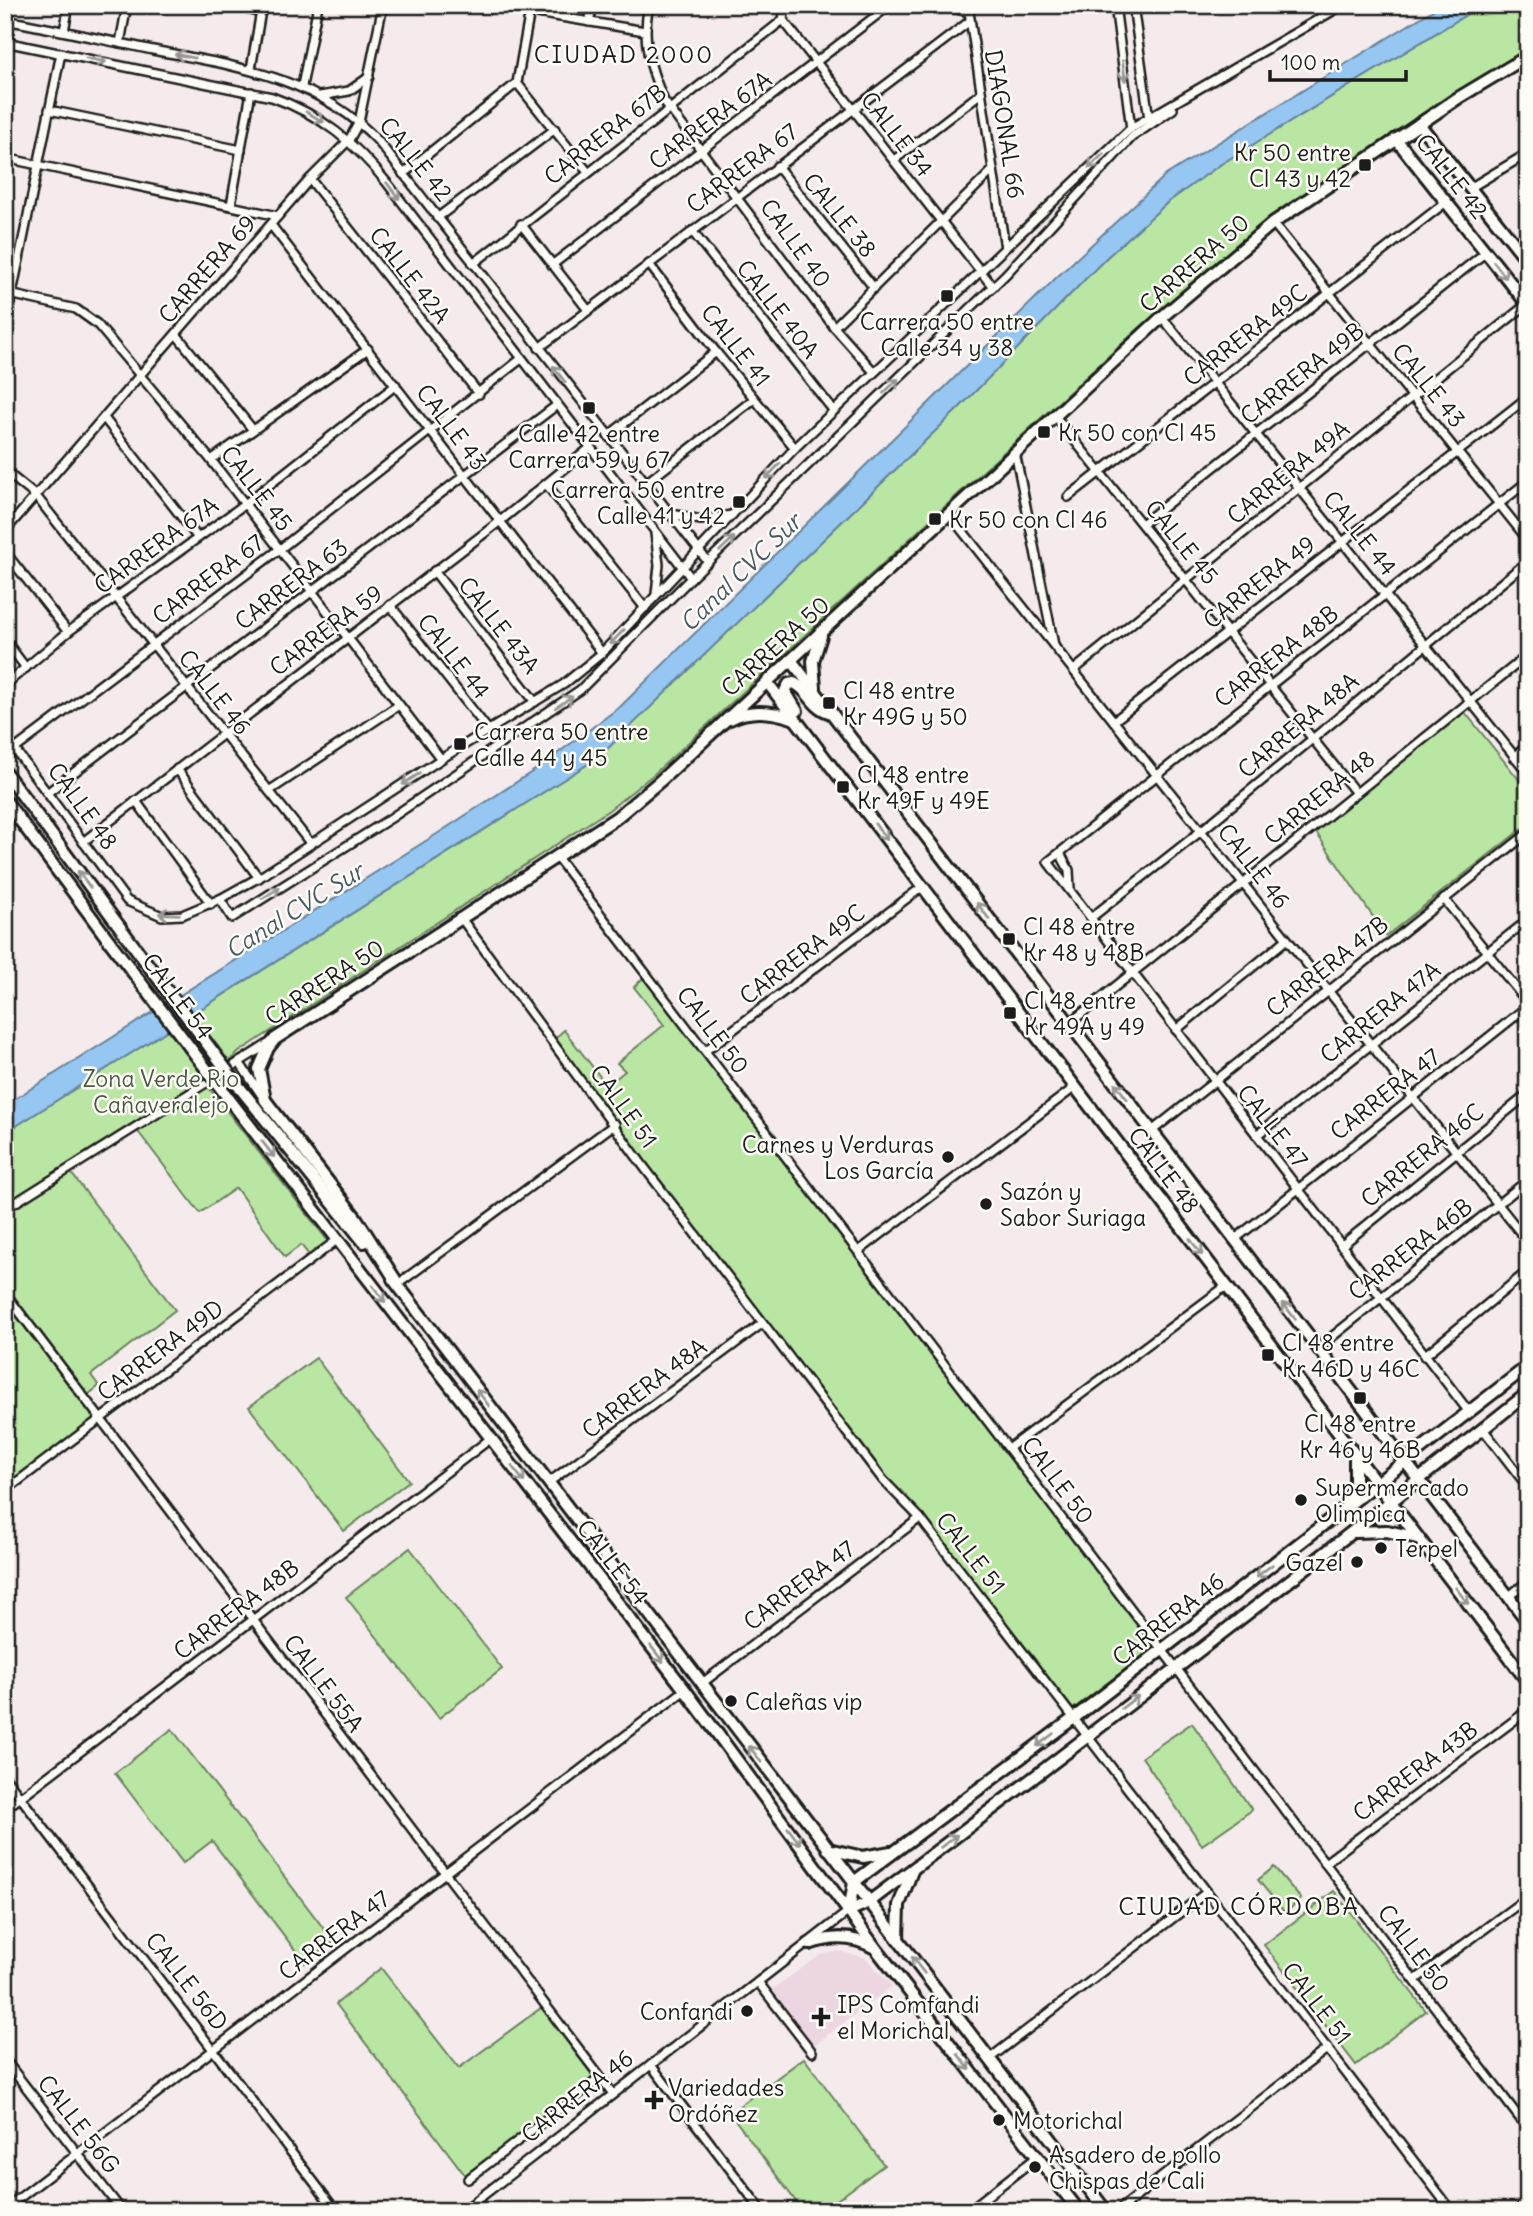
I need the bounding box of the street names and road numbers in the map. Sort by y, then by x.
street label: DIAGONAL 66 [979,48,1031,200]
street label: CARRERA 67A [643,65,777,175]
street label: CARRERA 67B [538,77,672,191]
street label: CALLE 34 [855,86,939,182]
street label: CALLE 42 [373,111,459,207]
street label: CARRERA 67 [681,117,803,219]
street label: CALLE 42 [1410,128,1494,224]
street label: CALLE 38 [797,167,883,263]
street label: CALLE 40 [754,193,838,293]
street label: CARRERA 50 [1133,207,1255,319]
street label: CARRERA 69 [152,209,262,329]
street label: CALLE 42A [363,221,457,329]
street label: CALLE 40A [731,254,825,364]
street label: CARRERA 49C [1177,278,1313,392]
street label: CALLE 41 [695,298,777,392]
street label: CARRERA 49B [1234,316,1370,430]
street label: CALLE 43 [1386,337,1472,433]
street label: CALLE 43 [410,378,494,476]
street label: CARRERA 49A [1221,414,1355,530]
street label: CALLE 45 [215,439,299,537]
street label: CALLE 44 [1317,485,1403,581]
street label: CARRERA 67A [89,491,223,599]
street label: CALLE 45 [1139,494,1225,590]
street label: CARRERA 67 [147,528,269,630]
street label: CARRERA 49 [1197,529,1321,635]
street label: CARRERA 63 [229,532,353,636]
street label: CALLE 43A [452,571,546,679]
street label: CARRERA 59 [264,578,388,682]
street label: CARRERA 50 [715,590,835,702]
street label: CARRERA 48B [1208,599,1344,713]
street label: CALLE 44 [412,607,496,705]
street label: CALLE 46 [173,643,257,741]
street label: CARRERA 48A [1232,666,1364,784]
street label: CARRERA 48 [1258,744,1380,850]
street label: CALLE 48 [42,757,124,855]
street label: CALLE 46 [1212,817,1296,915]
street label: CARRERA 49C [734,898,870,1010]
street label: CARRERA 47B [1260,909,1394,1023]
street label: CARRERA 50 [259,933,389,1031]
street label: CALLE 54 [136,947,220,1045]
street label: CARRERA 47A [1314,955,1446,1069]
street label: CALLE 50 [671,980,755,1080]
street label: CARRERA 47 [1324,1042,1446,1146]
street label: CALLE 51 [584,1059,664,1153]
street label: CALLE 47 [1231,1078,1315,1174]
street label: CARRERA 46C [1355,1097,1489,1213]
street label: CALLE 48 [1122,1121,1206,1219]
street label: CARRERA 46B [1342,1192,1478,1306]
street label: CARRERA 49D [91,1293,229,1407]
street label: CARRERA 48A [576,1332,712,1444]
street label: CALLE 50 [1016,1430,1100,1530]
street label: CALLE 51 [930,1506,1012,1600]
street label: CALLE 54 [571,1513,655,1611]
street label: CARRERA 47 [738,1534,860,1636]
street label: CARRERA 48B [168,1553,304,1665]
street label: CARRERA 46 [1106,1566,1230,1672]
street label: CALLE 55A [278,1628,370,1738]
street label: CARRERA 43B [1347,1715,1483,1827]
street label: CARRERA 47 [273,1884,395,1986]
street label: CALLE 50 [1372,1898,1456,1998]
street label: CALLE 56D [140,1926,234,2036]
street label: CALLE 51 [1276,1956,1358,2050]
street label: CARRERA 46 [515,2043,639,2149]
street label: CALLE 56G [32,2069,126,2179]

